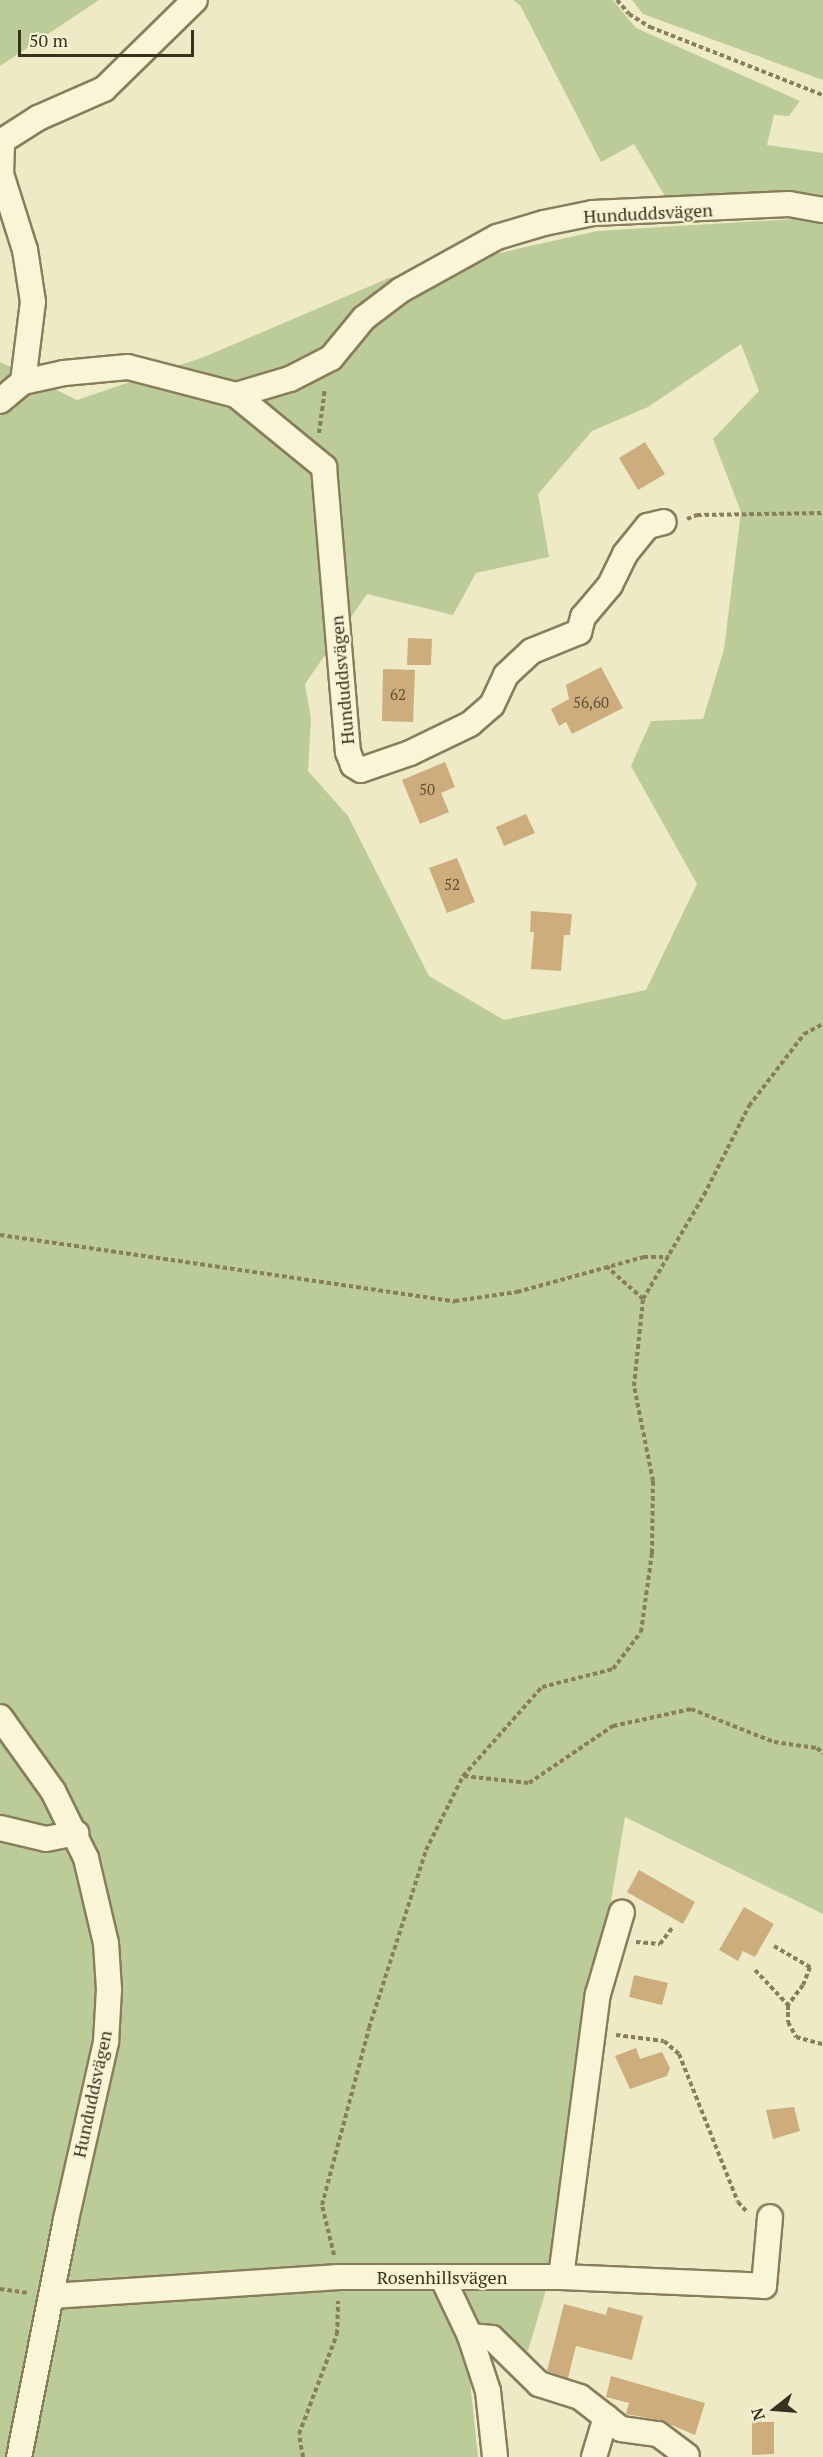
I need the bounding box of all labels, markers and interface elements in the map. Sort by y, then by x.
scale bar [21,18,196,56]
text: 50 m [29,28,68,52]
street label: Hunduddsvägen [583,199,713,227]
street label: Hunduddsvägen [326,614,358,746]
house number: 62 [390,686,406,704]
house number: 56,60 [573,694,609,712]
house number: 50 [419,781,435,799]
house number: 52 [444,876,460,894]
street label: Hunduddsvägen [68,2028,116,2160]
street label: Rosenhillsvägen [377,2266,507,2288]
north arrow [745,2379,805,2439]
text: N [745,2405,770,2423]

